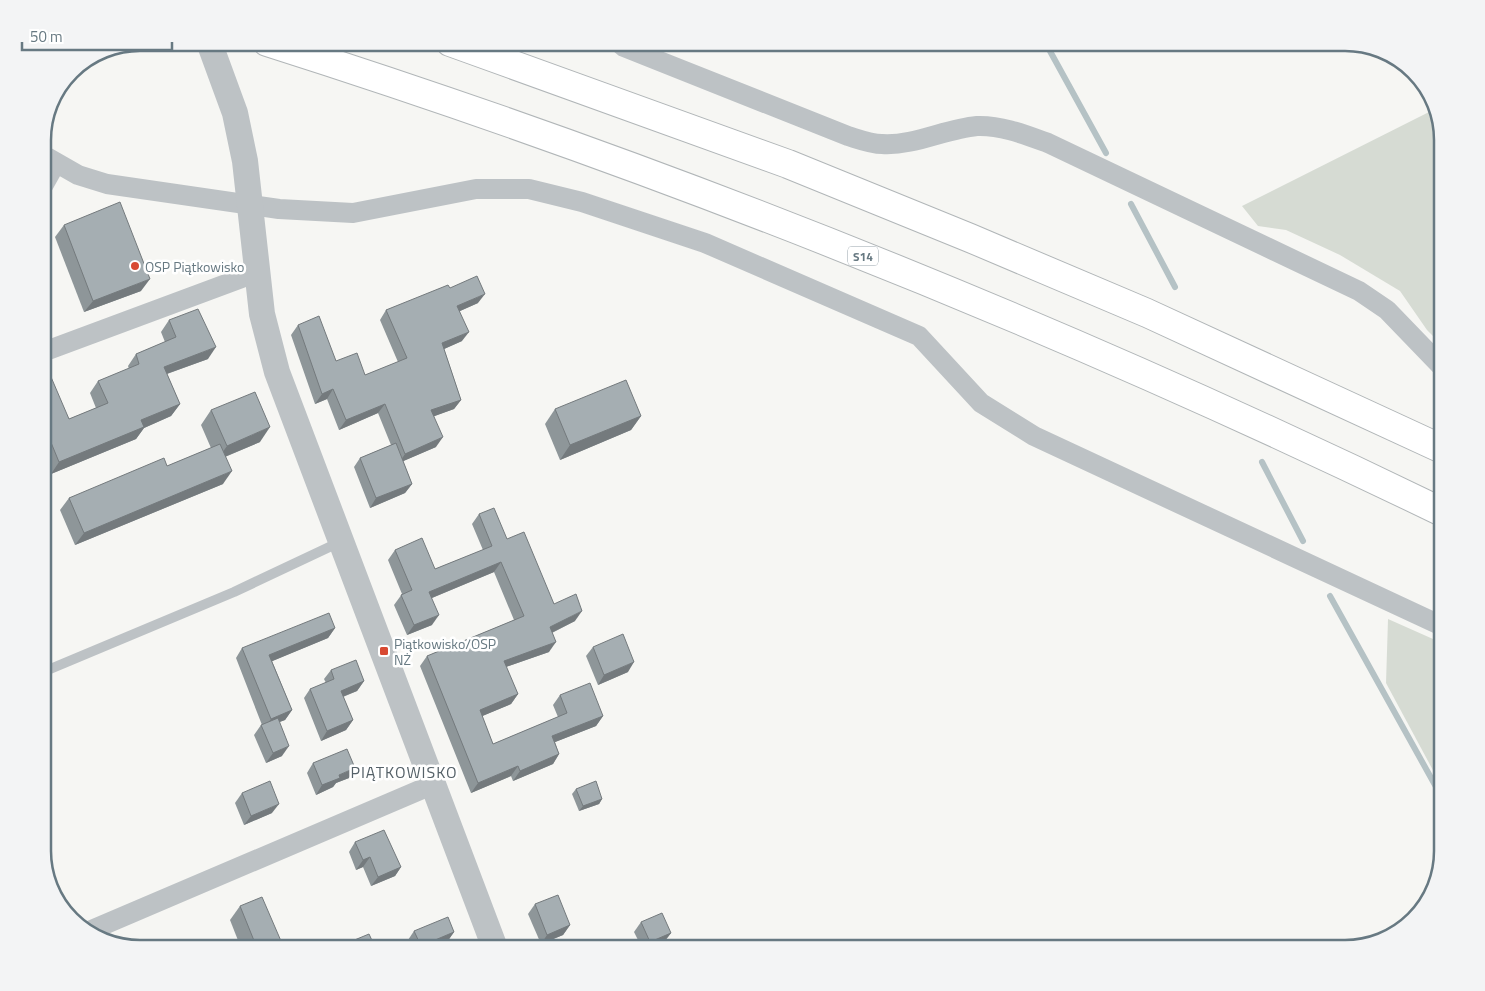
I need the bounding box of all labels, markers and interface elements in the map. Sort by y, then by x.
scale bar [22,20,172,52]
text: 50 m [30,25,63,48]
road number: S14 [848,247,878,266]
place label: OSP Piątkowisko [145,256,245,277]
marker: OSP Piątkowisko [129,260,141,272]
place label: Piątkowisko/OSP NŻ [394,633,496,670]
marker: Piątkowisko/OSP NŻ [378,645,390,657]
district label: PIĄTKOWISKO [350,760,458,784]

